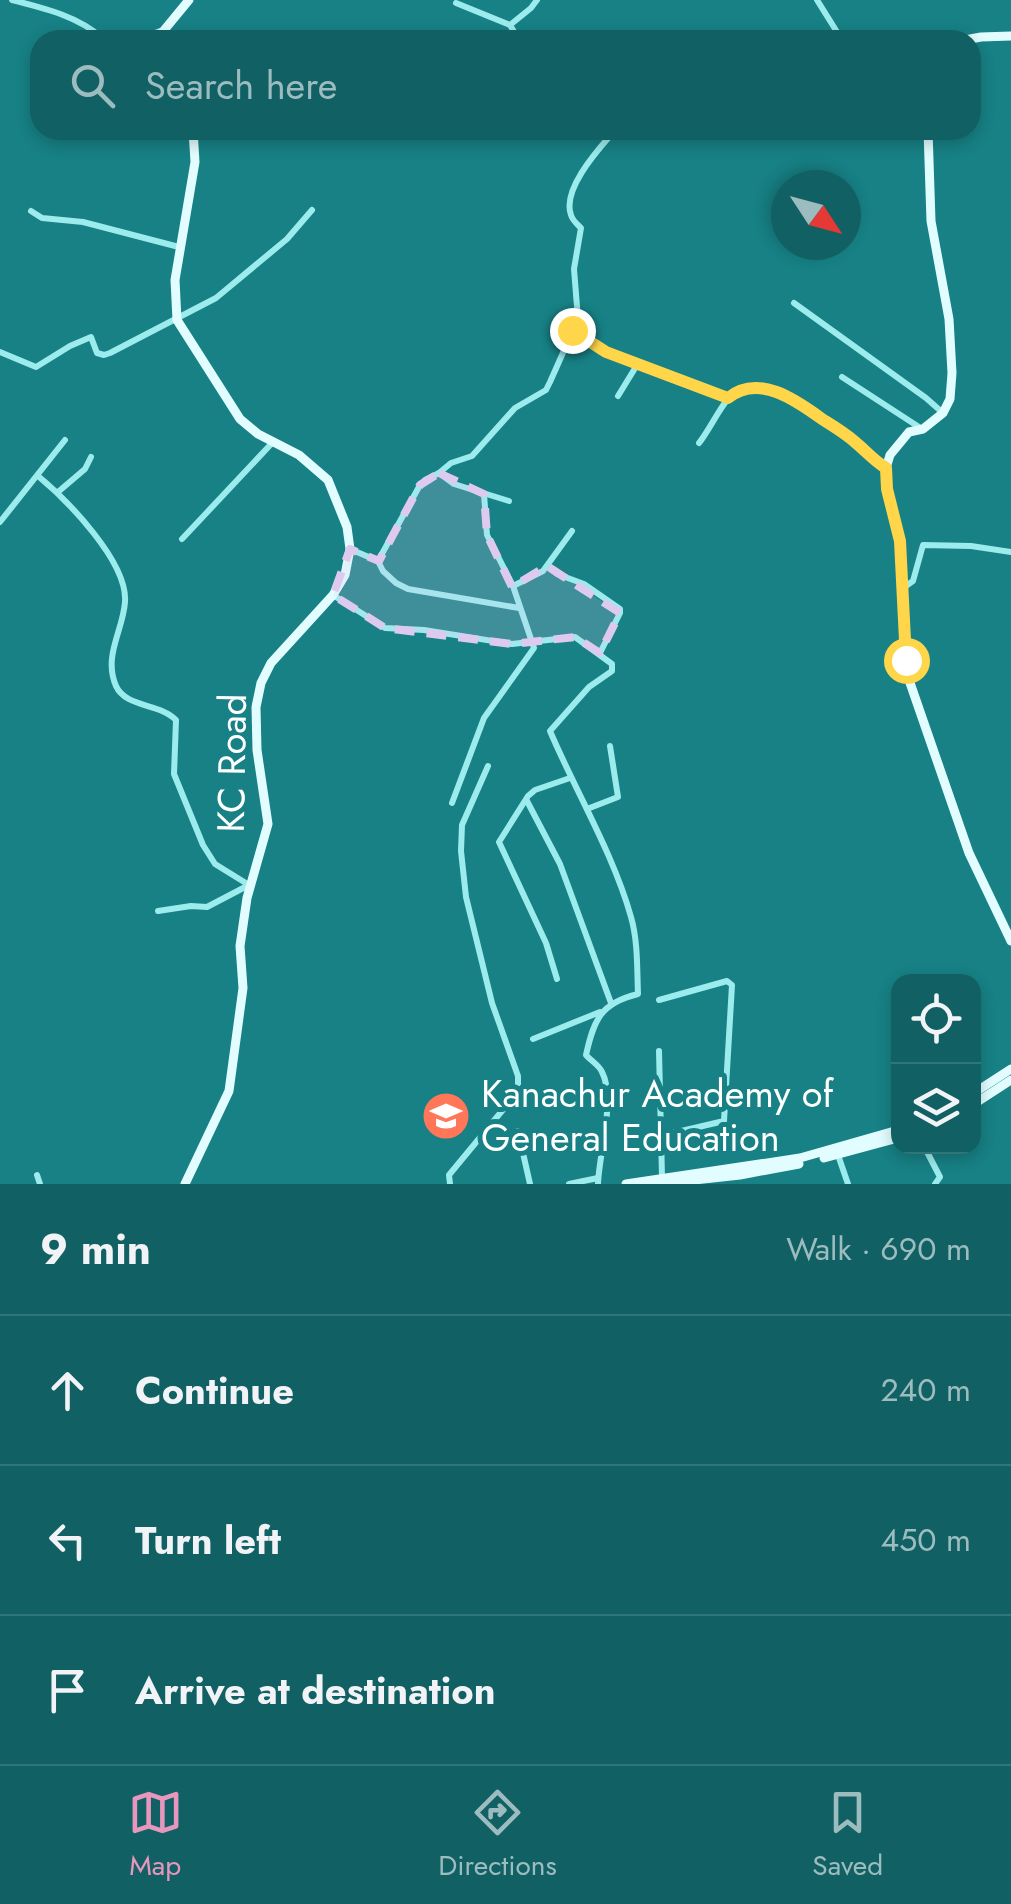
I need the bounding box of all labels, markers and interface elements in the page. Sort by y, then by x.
search box [30,30,981,140]
icon: search [65,58,120,113]
text: Search here [145,58,337,113]
north arrow [771,170,861,260]
route end [550,308,596,354]
route start [884,638,930,684]
street label: KC Road [203,693,260,833]
map controls [891,974,981,1154]
button: locate [891,974,981,1064]
button: layers [891,1064,981,1154]
place label: Kanachur Academy of General Education [481,1066,835,1165]
school or university icon: Kanachur Academy of General Education [420,1090,472,1142]
text: 9 min [40,1219,151,1280]
text: Walk · 690 m [786,1226,971,1272]
icon: ahead [40,1363,95,1418]
text: Continue [135,1363,294,1418]
text: 240 m [880,1367,971,1413]
icon: left [40,1513,95,1568]
text: Turn left [135,1513,281,1568]
text: 450 m [881,1517,971,1563]
icon: arrive [40,1663,95,1718]
text: Arrive at destination [135,1663,496,1718]
tab: Map [128,1785,183,1886]
tab: Directions [438,1785,557,1886]
tab: Saved [812,1785,883,1886]

